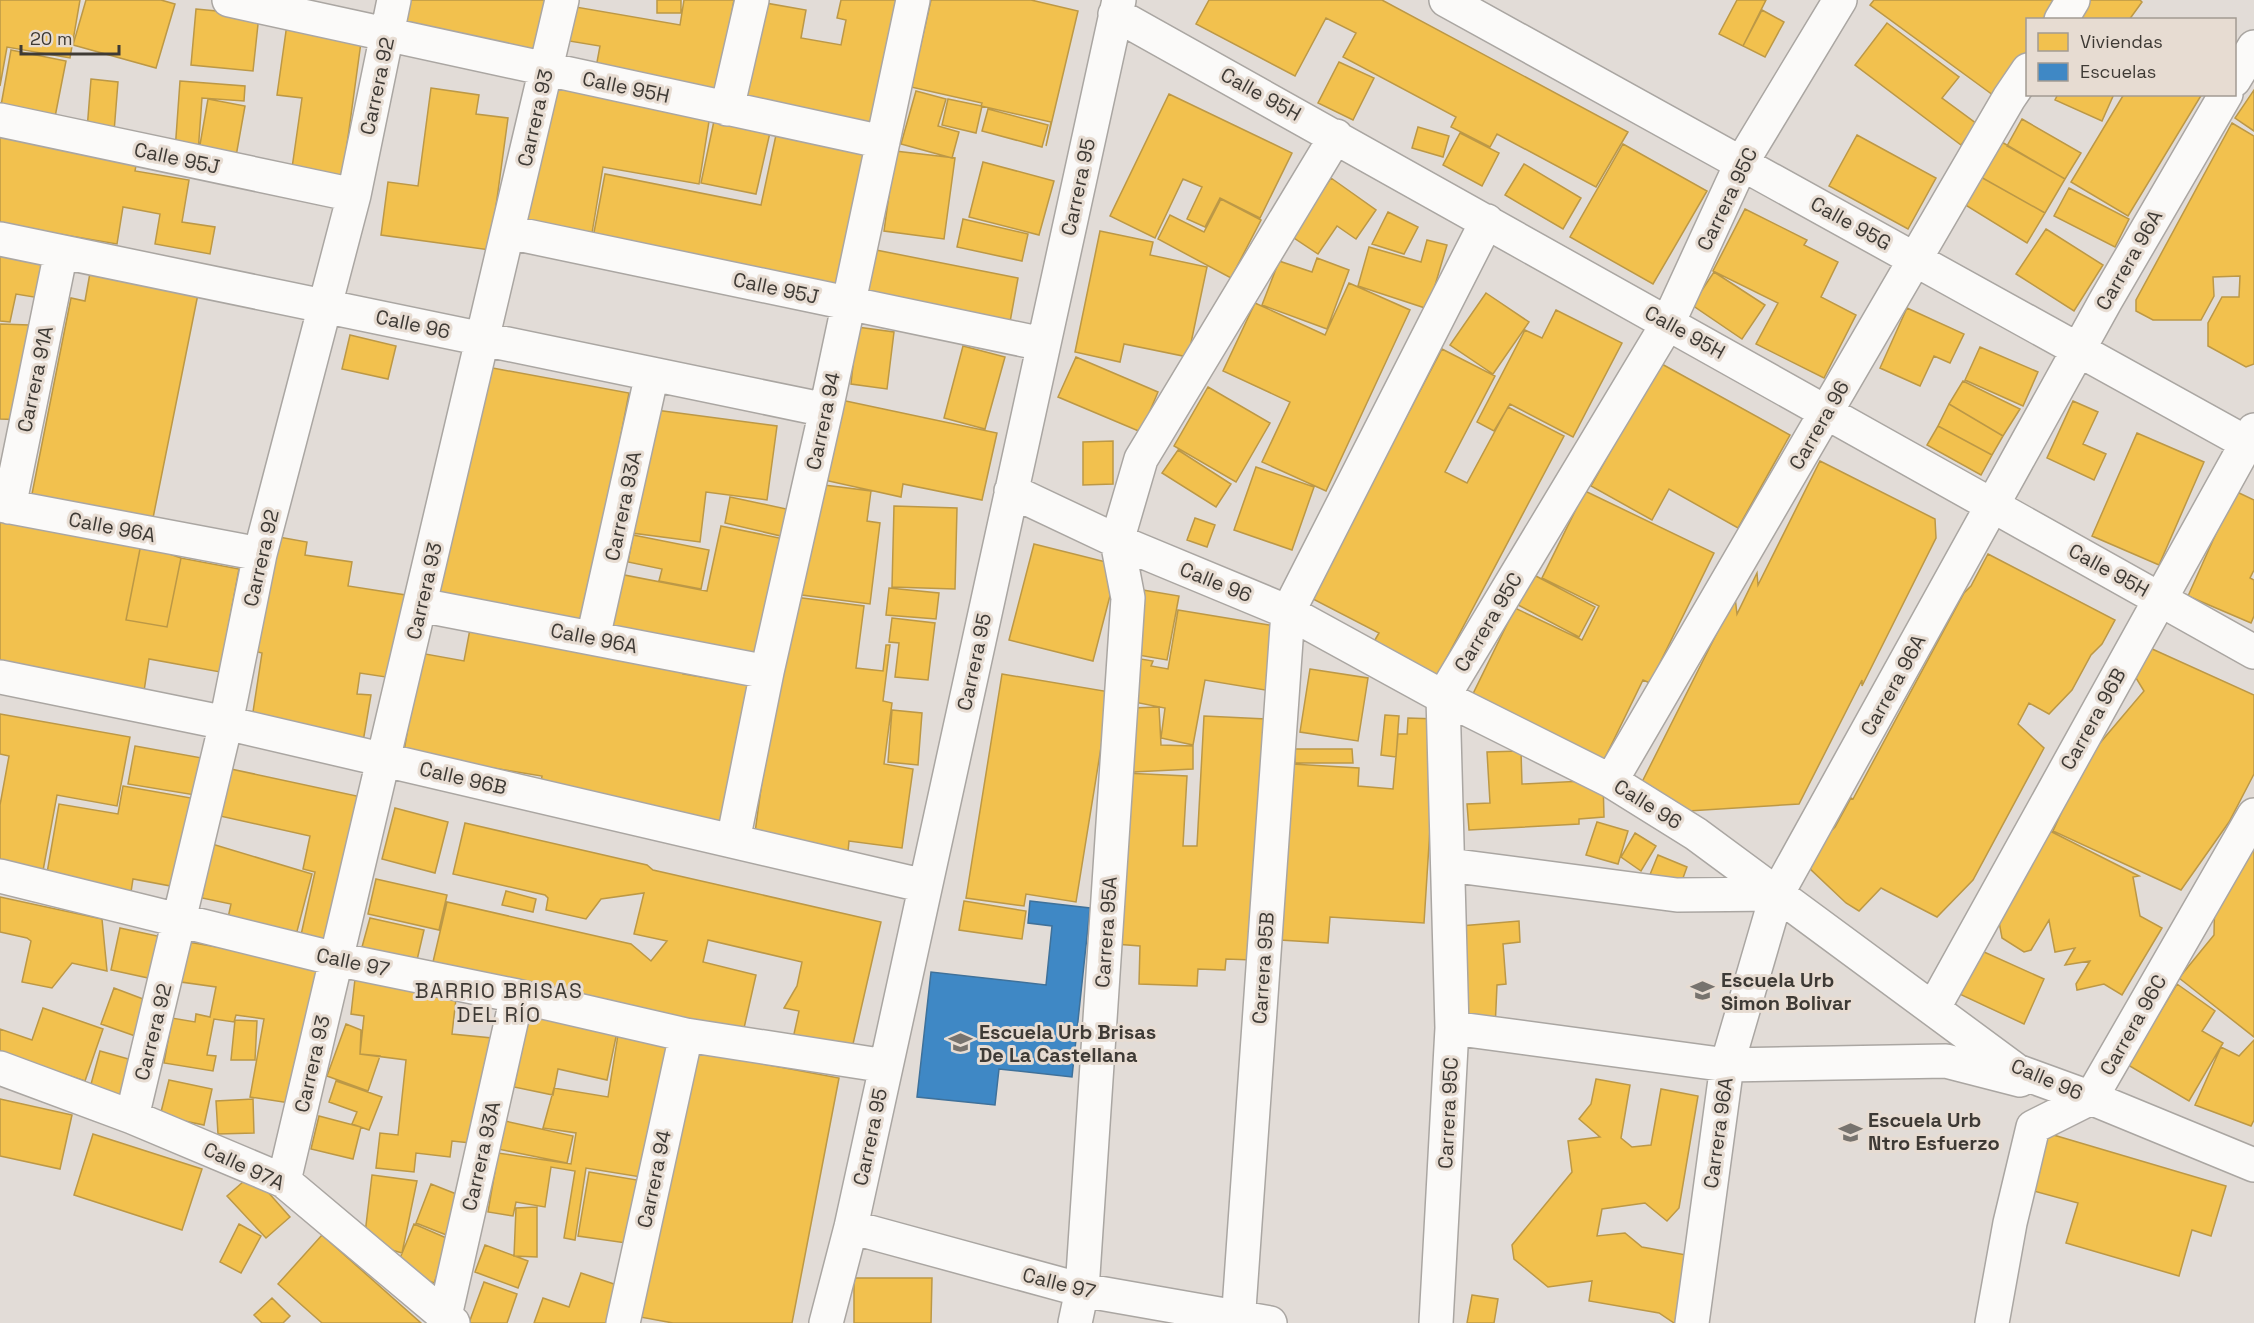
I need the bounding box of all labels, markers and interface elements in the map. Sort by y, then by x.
scale bar [21,18,118,56]
legend [2026,18,2236,96]
text: 20 m [30,27,73,50]
text: Viviendas [2080,30,2163,53]
street label: Carrera 92 [354,35,400,137]
text: Escuelas [2080,60,2156,83]
street label: Calle 95H [1216,61,1306,127]
street label: Calle 95H [580,65,672,109]
street label: Carrera 93 [511,67,559,169]
street label: Calle 95J [132,136,222,180]
street label: Carrera 95 [1055,136,1101,238]
street label: Carrera 95C [1691,143,1763,255]
street label: Calle 95G [1806,190,1896,256]
street label: Carrera 96A [2090,205,2168,315]
street label: Calle 95J [731,266,821,310]
street label: Calle 95H [1640,299,1730,365]
street label: Calle 96 [373,303,453,345]
street label: Carrera 91A [11,323,59,434]
street label: Carrera 94 [800,370,846,472]
street label: Carrera 96 [1783,376,1855,474]
street label: Carrera 93A [599,448,647,563]
street label: Calle 96A [66,506,158,548]
street label: Carrera 92 [237,507,285,609]
street label: Calle 95H [2064,537,2154,603]
street label: Carrera 93 [400,540,448,642]
street label: Calle 96 [1176,556,1256,608]
street label: Carrera 95C [1448,567,1528,677]
street label: Carrera 95 [951,611,997,713]
street label: Calle 96A [548,617,640,659]
street label: Carrera 96A [1855,629,1932,740]
street label: Carrera 96B [2054,664,2132,774]
street label: Calle 96B [417,755,509,801]
street label: Calle 96 [1609,773,1687,835]
street label: Carrera 95A [1089,875,1123,989]
street label: Carrera 95B [1246,911,1280,1025]
street label: Calle 97 [314,942,392,982]
place label: Escuela Urb Simon Bolivar [1721,967,1852,1016]
street label: Carrera 96C [2094,970,2172,1080]
district label: BARRIO BRISAS DEL RÍO [415,977,583,1028]
school or university icon: Escuela Urb Simon Bolivar [1690,978,1716,1004]
street label: Carrera 92 [128,981,178,1083]
street label: Carrera 93 [288,1013,336,1115]
place label: Escuela Urb Brisas De La Castellana [979,1019,1156,1068]
school or university icon: Escuela Urb Brisas De La Castellana [948,1030,974,1056]
street label: Calle 96 [2007,1052,2087,1106]
street label: Carrera 95C [1432,1056,1464,1170]
street label: Carrera 96A [1697,1075,1739,1190]
street label: Carrera 95 [847,1086,893,1188]
street label: Carrera 93A [456,1098,506,1213]
place label: Escuela Urb Ntro Esfuerzo [1868,1107,2000,1156]
school or university icon: Escuela Urb Ntro Esfuerzo [1837,1119,1863,1145]
street label: Carrera 94 [631,1128,677,1230]
street label: Calle 97A [199,1136,289,1196]
street label: Calle 97 [1020,1261,1098,1305]

